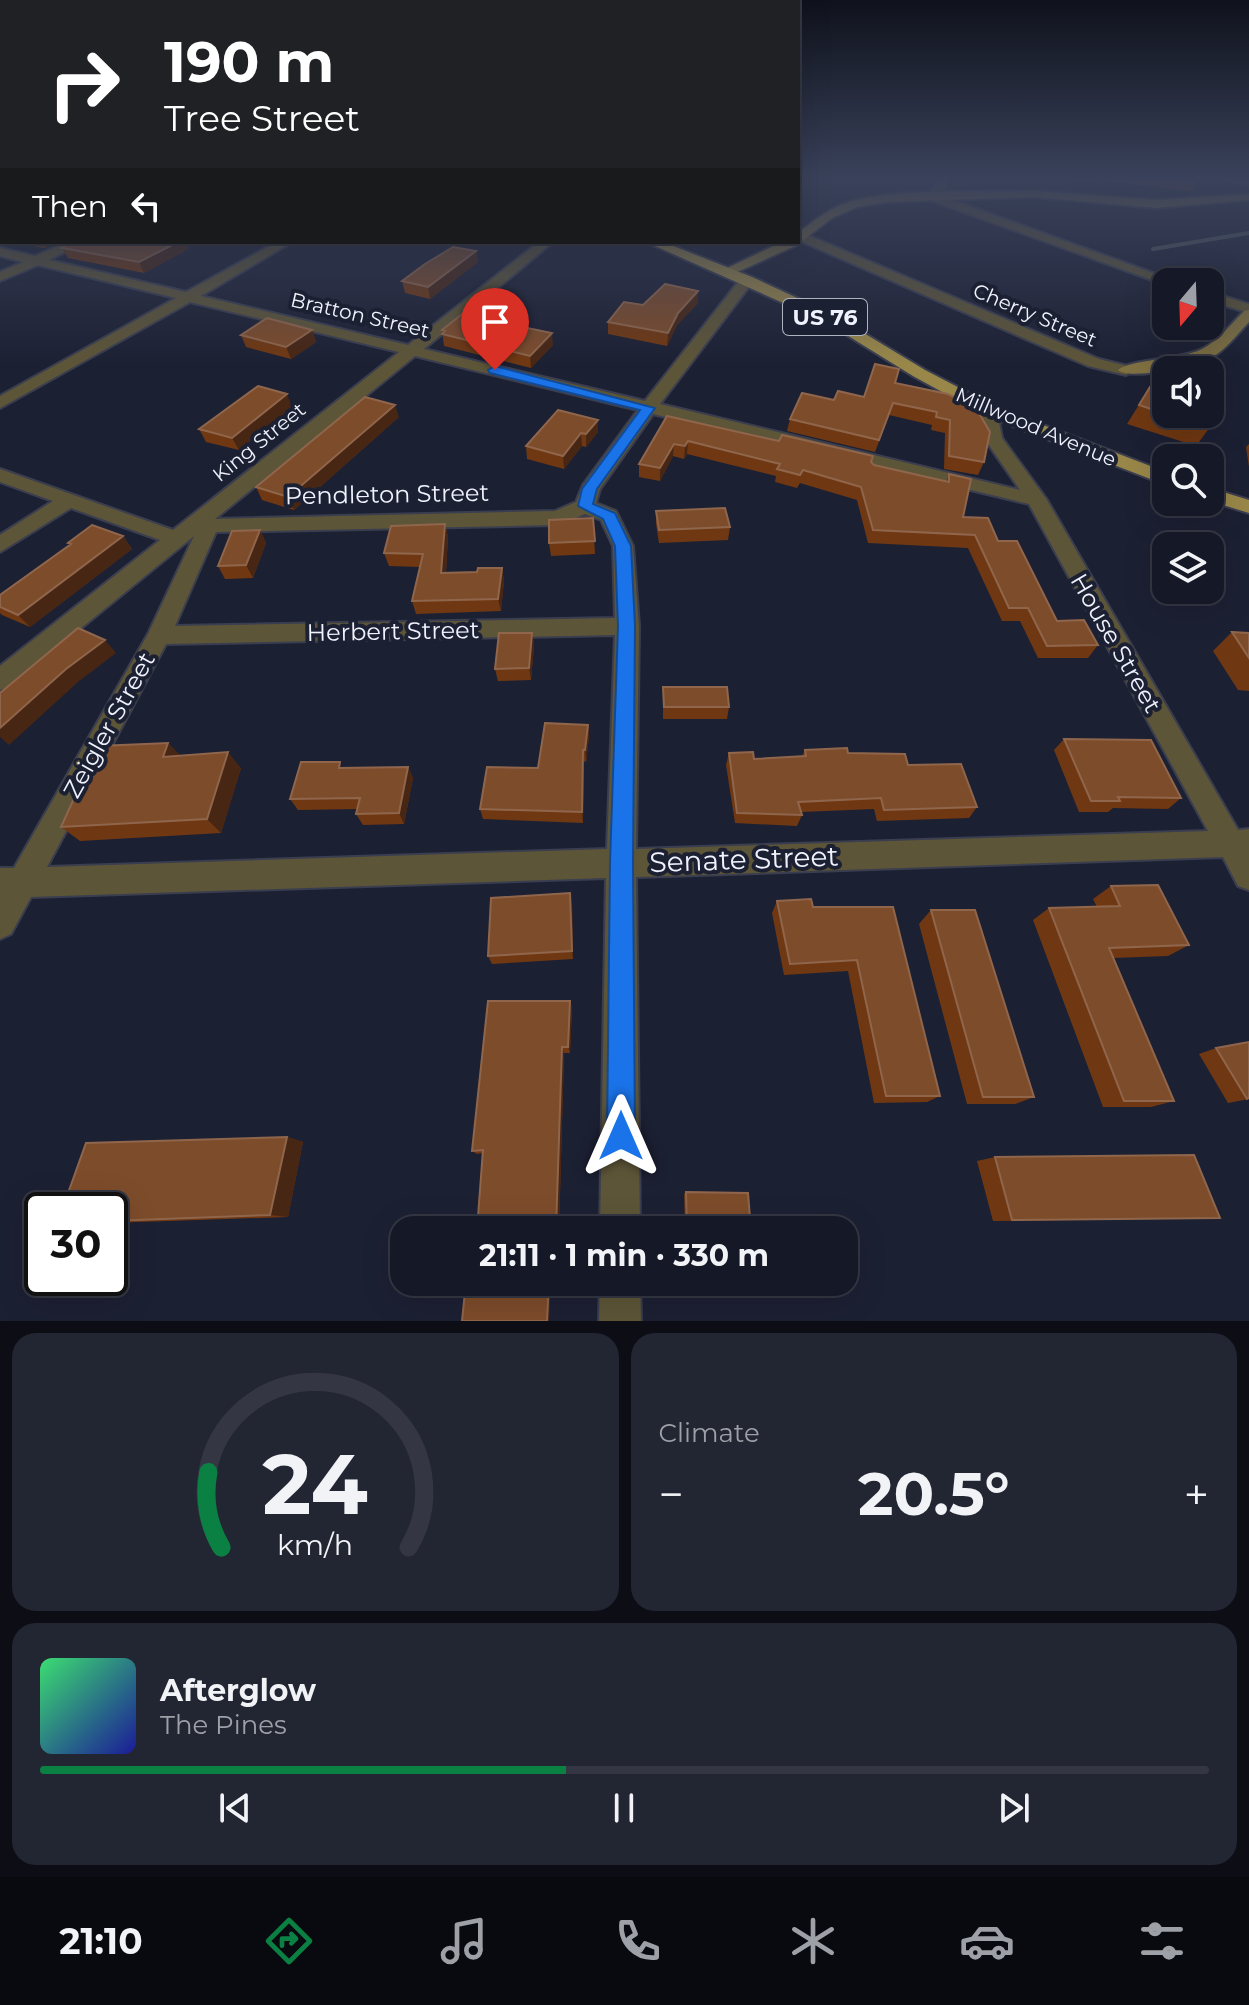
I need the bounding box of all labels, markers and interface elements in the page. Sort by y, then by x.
text: 190 m [164,28,334,96]
icon: right [32,32,136,136]
text: Tree Street [164,96,360,140]
icon: left [124,184,168,228]
text: Then [32,188,108,225]
north arrow [1152,268,1224,340]
map controls [1152,268,1224,604]
street label: Cherry Street [970,278,1100,352]
street label: Bratton Street [288,287,432,343]
pin [461,288,529,370]
road number: US 76 [783,299,867,335]
icon: arrive [473,300,517,344]
button: sound [1152,356,1224,428]
street label: Millwood Avenue [952,382,1120,472]
street label: King Street [208,397,310,487]
button: search [1152,444,1224,516]
street label: Pendleton Street [285,478,490,510]
button: layers [1152,532,1224,604]
street label: House Street [1065,568,1168,718]
street label: Herbert Street [306,615,480,647]
street label: Zeigler Street [57,647,161,803]
street label: Senate Street [649,839,839,879]
position arrow [579,1094,663,1178]
speed limit sign: 30 [24,1192,128,1296]
text: 21:11 · 1 min · 330 m [479,1237,769,1274]
text: Climate [659,1417,760,1449]
text: 24 [262,1433,368,1535]
text: 20.5° [858,1457,1009,1530]
text: − [659,1467,684,1521]
text: + [1184,1467,1209,1521]
text: km/h [277,1527,353,1562]
text: Afterglow [160,1672,316,1709]
text: The Pines [160,1709,287,1741]
icon: previous [213,1786,257,1830]
icon: pause [602,1786,646,1830]
icon: next [992,1786,1036,1830]
icon: directions [261,1913,317,1969]
icon: music [436,1913,492,1969]
icon: phone [610,1913,666,1969]
icon: climate [785,1913,841,1969]
icon: car [959,1913,1015,1969]
icon: filters [1134,1913,1190,1969]
text: 21:10 [59,1919,143,1963]

